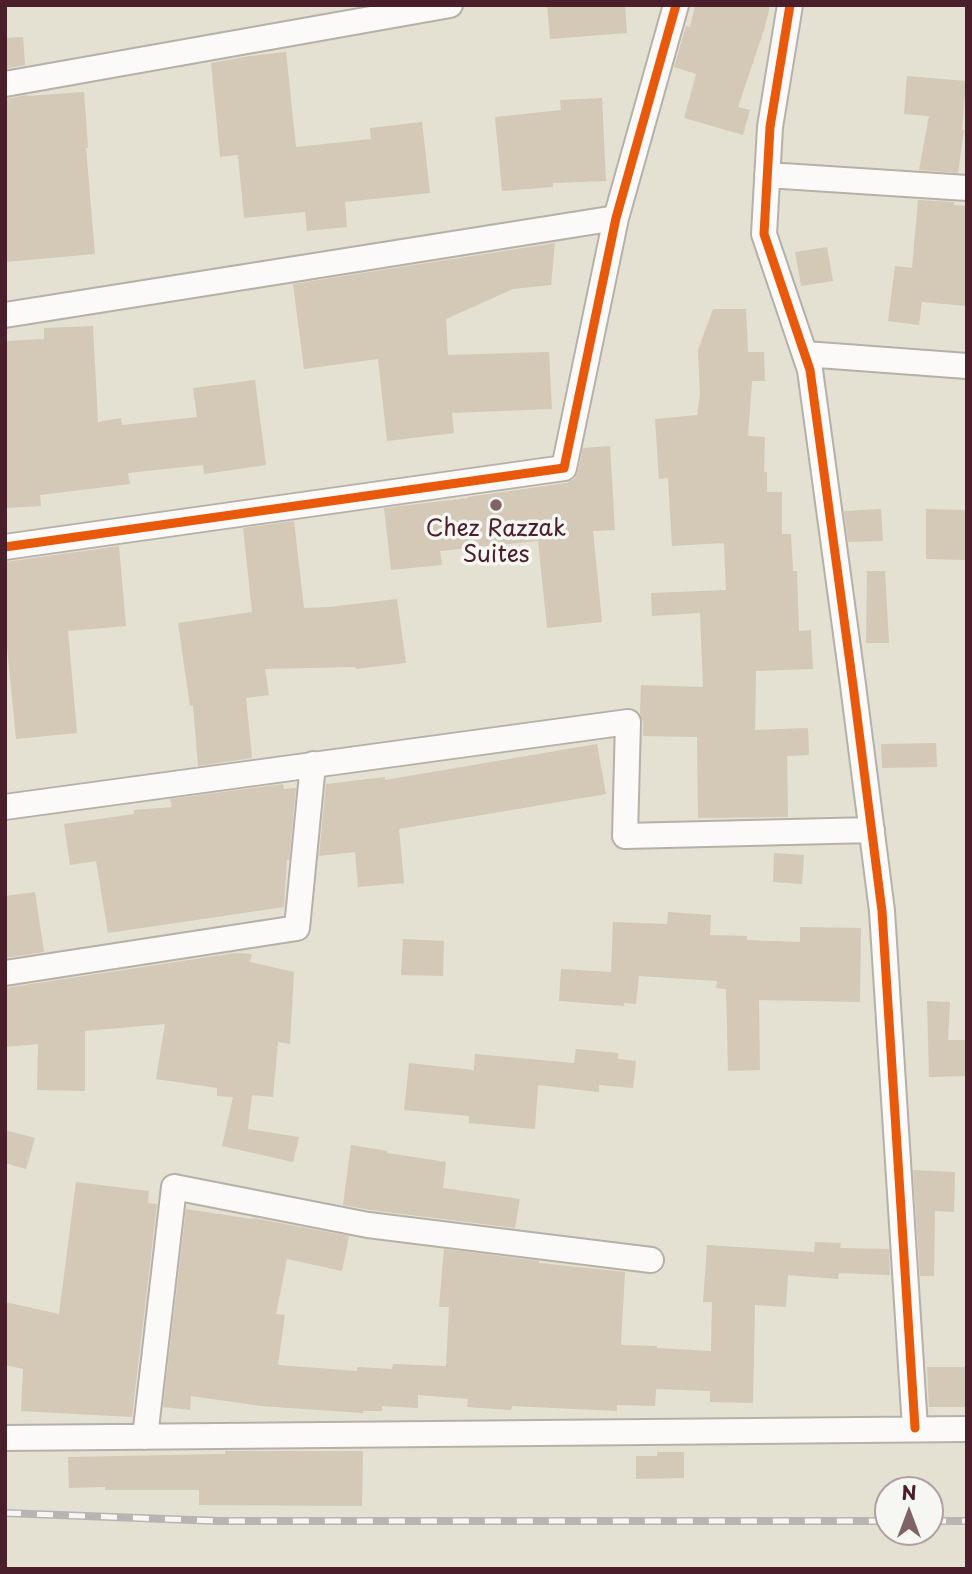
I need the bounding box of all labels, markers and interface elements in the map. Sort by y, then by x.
marker: Chez Razzak Suites [488,497,504,513]
place label: Chez Razzak Suites [426,516,566,570]
north arrow [874,1476,944,1546]
text: N [901,1478,917,1506]

